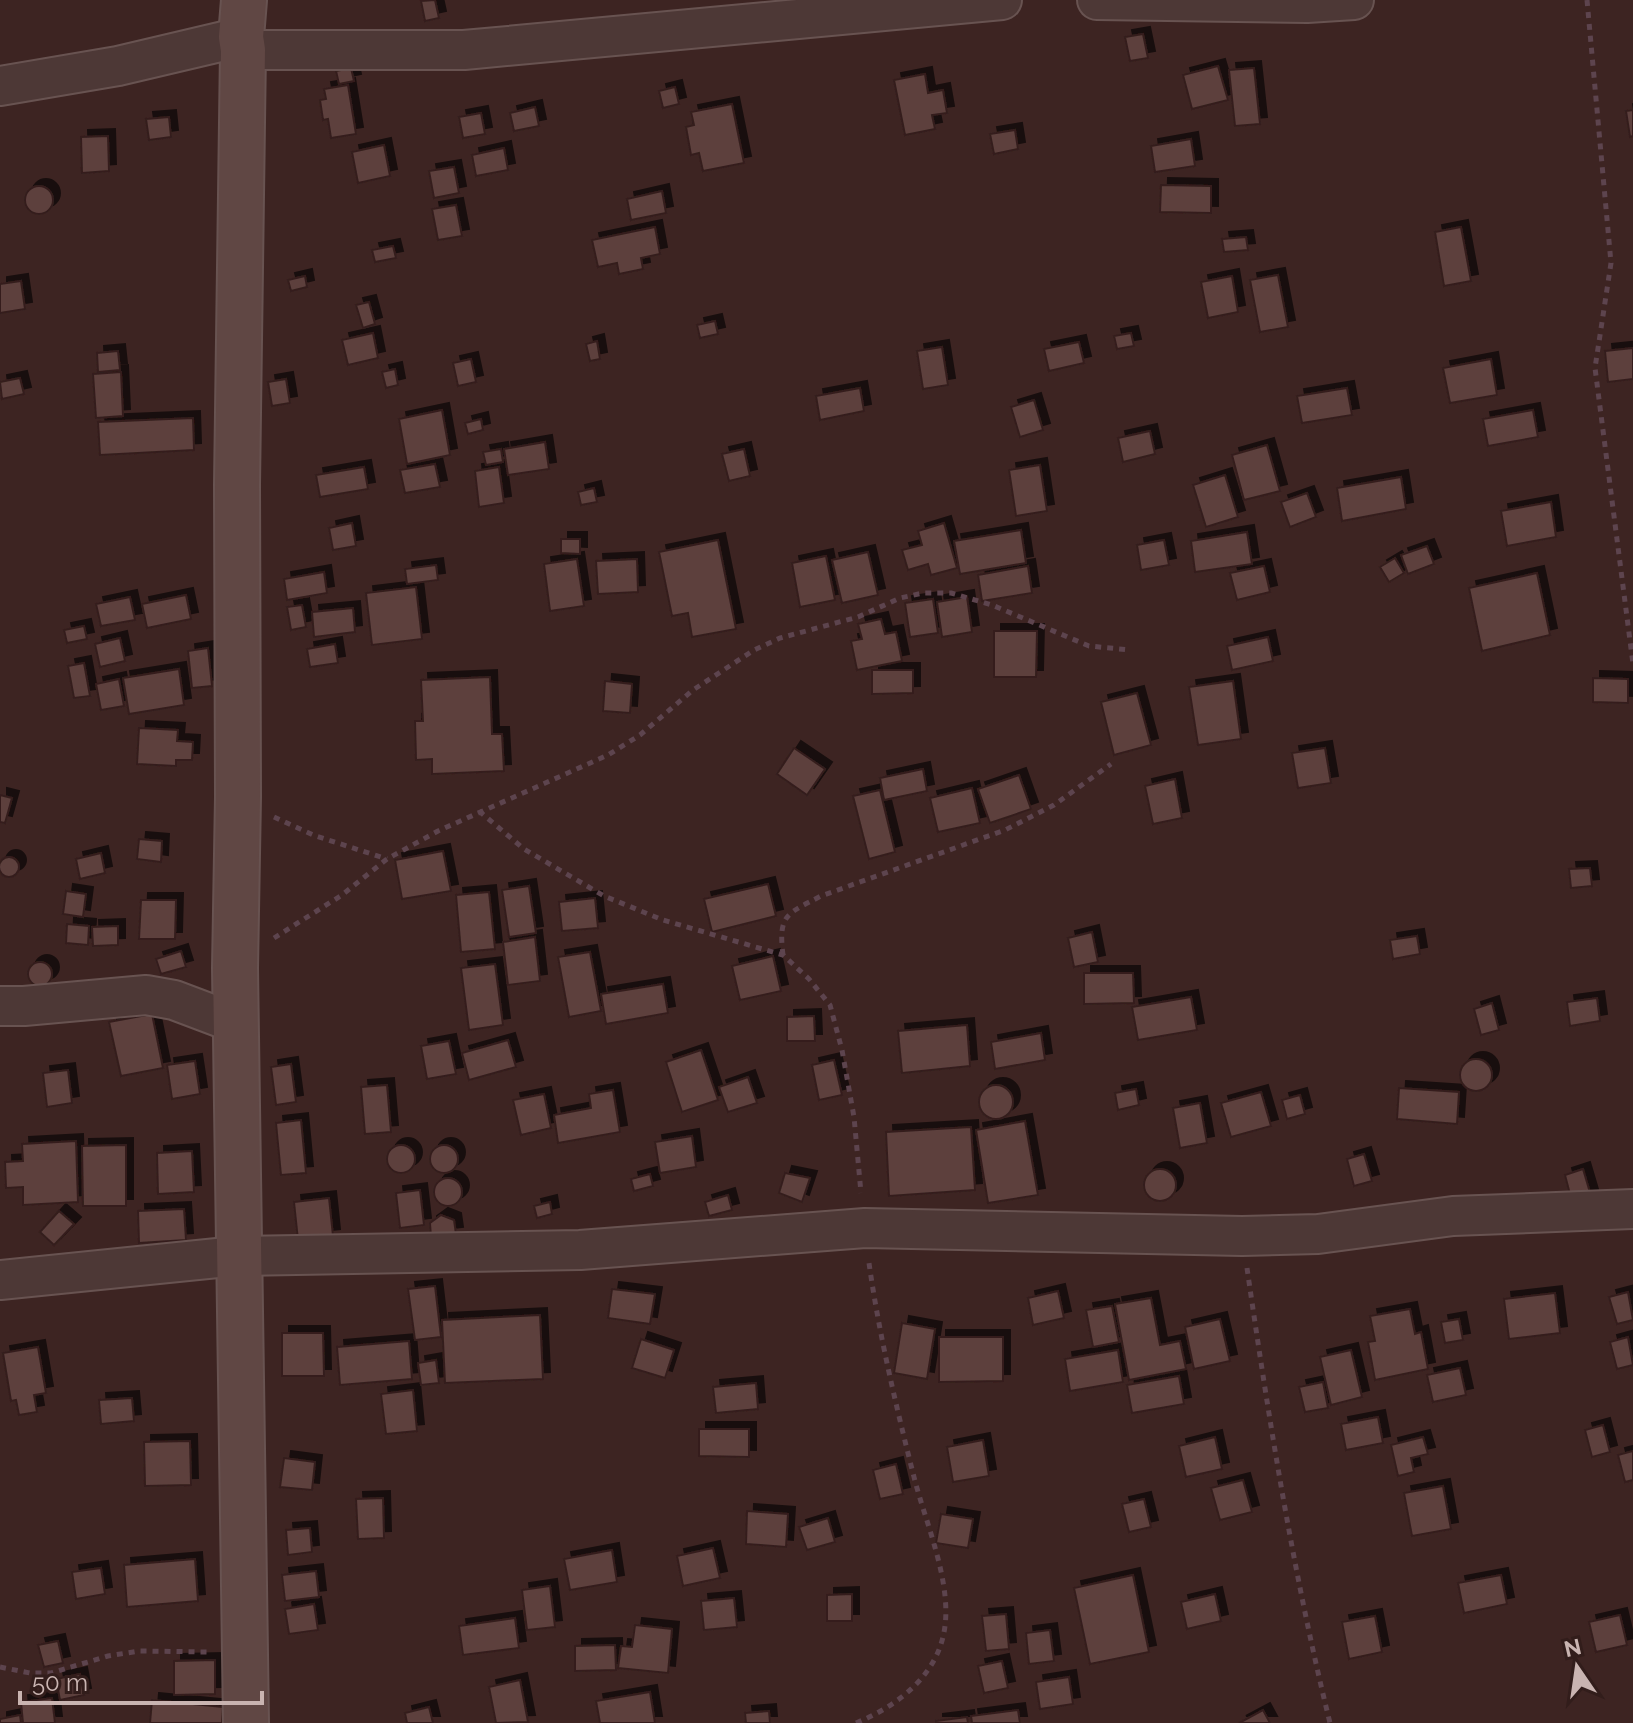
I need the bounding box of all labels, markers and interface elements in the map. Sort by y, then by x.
north arrow [1537,1627,1617,1707]
text: N [1561,1633,1584,1662]
scale bar [20,1655,262,1705]
text: 50 m [32,1668,88,1697]

